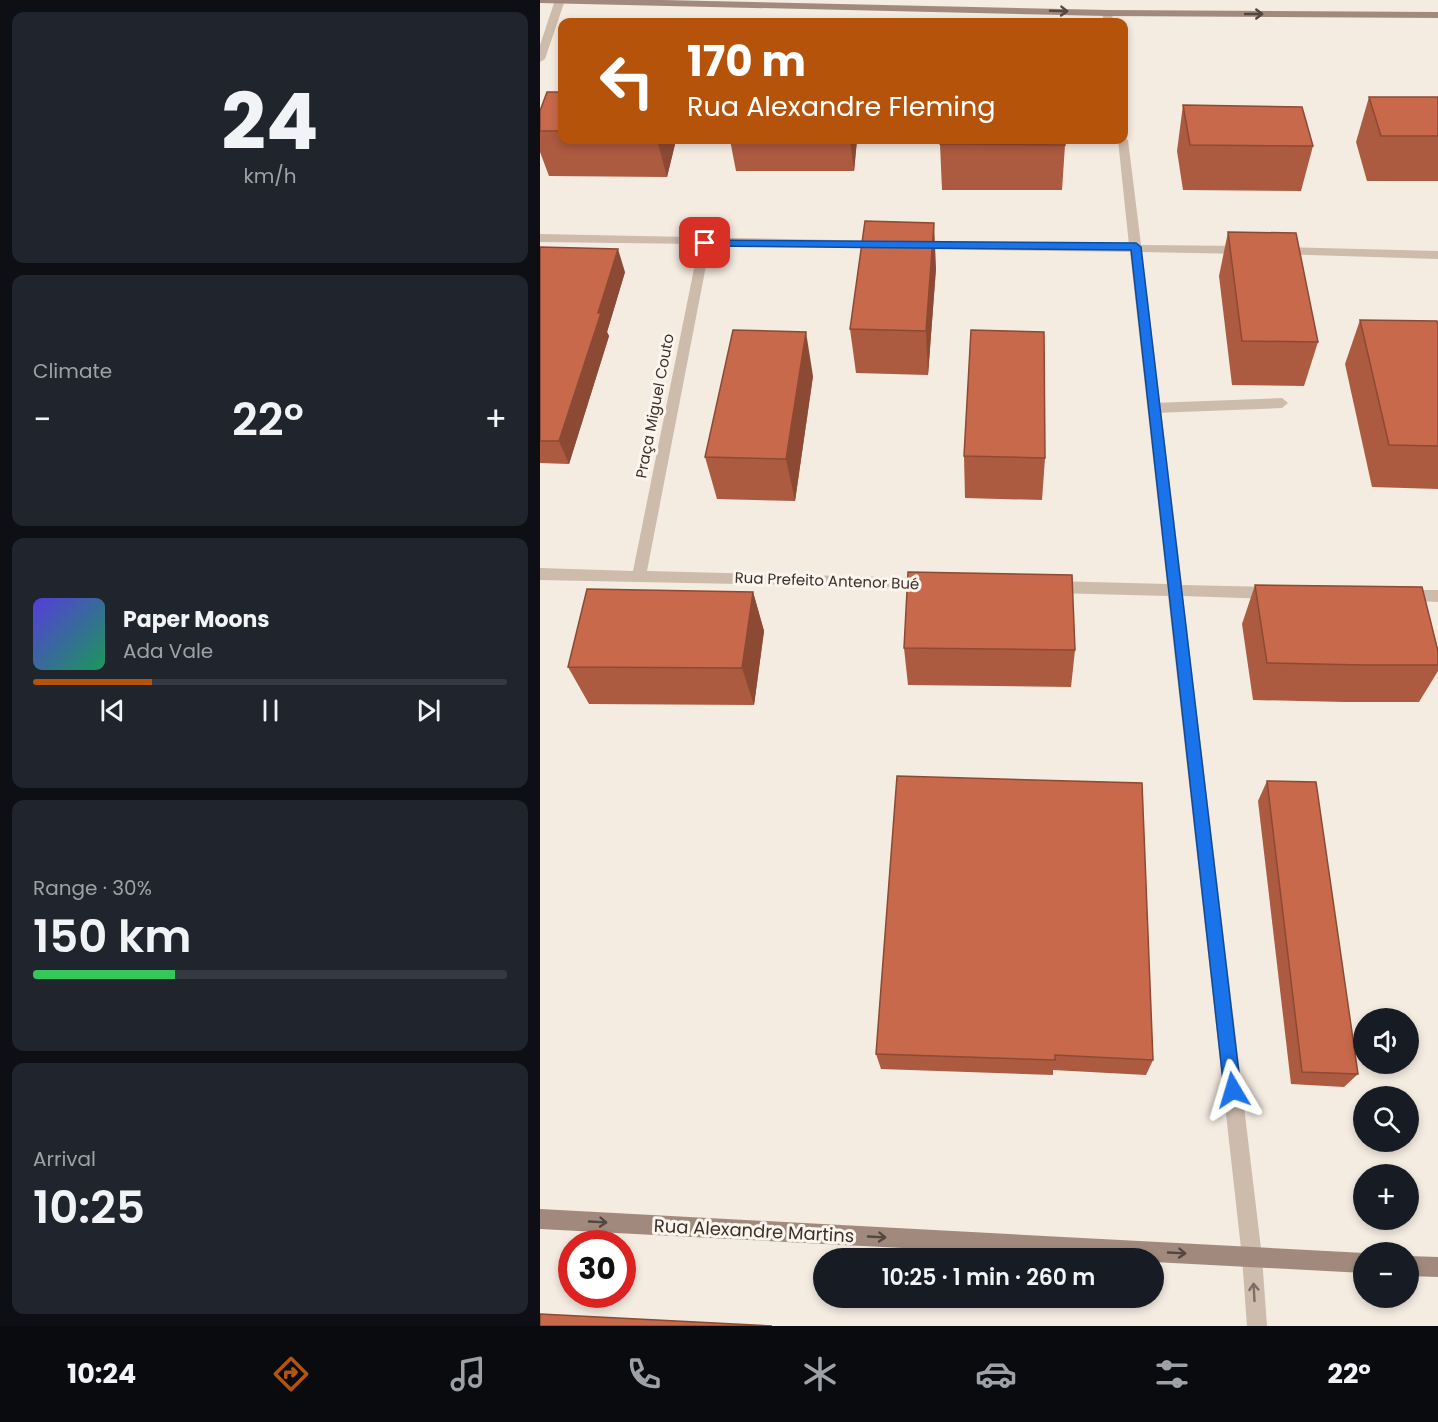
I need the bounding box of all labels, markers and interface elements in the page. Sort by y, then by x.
one-way arrow [1049,5,1069,17]
one-way arrow [1244,8,1264,20]
text: 170 m [687,32,806,91]
icon: left [588,42,666,120]
text: 24 [221,67,319,176]
text: Rua Alexandre Fleming [687,88,995,125]
text: km/h [243,162,297,190]
pin [679,217,730,268]
icon: arrive [688,226,721,259]
street label: Praça Miguel Couto [630,332,679,480]
text: Climate [33,357,112,385]
text: 22° [232,388,304,451]
text: − [33,396,51,443]
text: + [484,396,507,443]
street label: Rua Prefeito Antenor Bué [734,567,920,594]
text: Paper Moons [123,604,270,635]
text: Ada Vale [123,637,213,665]
icon: previous [96,694,129,727]
icon: pause [254,694,287,727]
icon: next [412,694,445,727]
text: Range · 30% [33,874,152,902]
text: 150 km [33,905,192,968]
map controls [1353,1008,1419,1308]
button: sound [1353,1008,1419,1074]
position arrow [1201,1058,1265,1122]
button: search [1353,1086,1419,1152]
text: Arrival [33,1145,96,1173]
button: + [1353,1164,1419,1230]
text: 10:25 [33,1176,145,1239]
street label: Rua Alexandre Martins [653,1213,855,1248]
one-way arrow [588,1217,608,1228]
speed limit sign: 30 [558,1230,636,1308]
one-way arrow [867,1232,887,1243]
button: − [1353,1242,1419,1308]
one-way arrow [1166,1248,1186,1259]
text: 10:25 · 1 min · 260 m [882,1262,1095,1293]
one-way arrow [1249,1282,1260,1302]
icon: directions [270,1353,312,1395]
icon: music [447,1353,489,1395]
icon: phone [623,1353,665,1395]
icon: climate [799,1353,841,1395]
icon: car [975,1353,1017,1395]
icon: filters [1151,1353,1193,1395]
text: 10:24 [67,1355,136,1392]
text: 22° [1328,1355,1371,1392]

